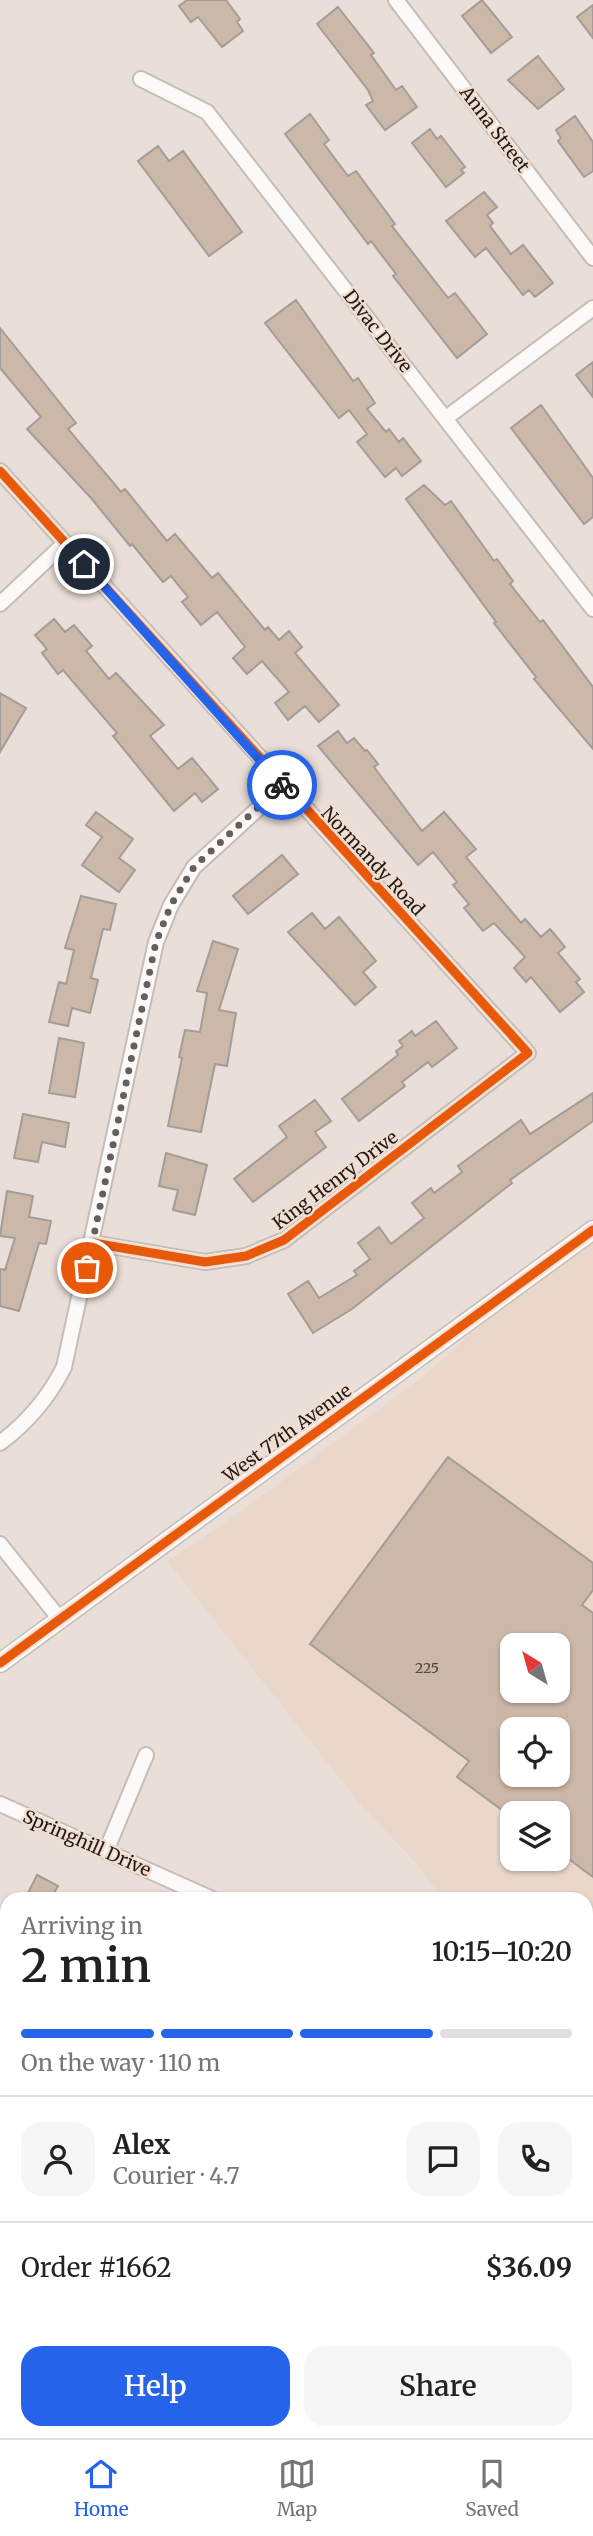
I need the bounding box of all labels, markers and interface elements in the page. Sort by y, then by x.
street label: Anna Street [455,81,535,177]
street label: Divac Drive [338,285,418,377]
pin [54,534,114,594]
icon: home [65,545,103,583]
courier [247,750,317,820]
icon: bike [263,766,301,804]
street label: Normandy Road [317,802,430,920]
street label: King Henry Drive [268,1125,402,1235]
pin [57,1238,117,1298]
icon: bag [68,1249,106,1287]
street label: West 77th Avenue [217,1379,356,1488]
north arrow [500,1633,570,1703]
map controls [500,1633,570,1871]
house number: 225 [415,1659,439,1677]
button: locate [500,1717,570,1787]
button: layers [500,1801,570,1871]
street label: Springhill Drive [19,1804,155,1882]
text: Arriving in [21,1911,143,1940]
text: 10:15–10:20 [432,1935,572,1968]
text: 2 min [21,1937,151,1995]
text: On the way · 110 m [21,2048,220,2077]
button: person [21,2122,95,2196]
button: chat [406,2122,480,2196]
button: phone [498,2122,572,2196]
text: Alex [113,2128,170,2161]
text: Courier · 4.7 [113,2161,240,2190]
text: Order #1662 [21,2251,172,2284]
text: $36.09 [486,2251,572,2284]
button: Help [21,2346,290,2426]
button: Share [304,2346,572,2426]
tab: Home [74,2455,129,2521]
tab: Map [277,2455,317,2521]
tab: Saved [465,2455,519,2521]

